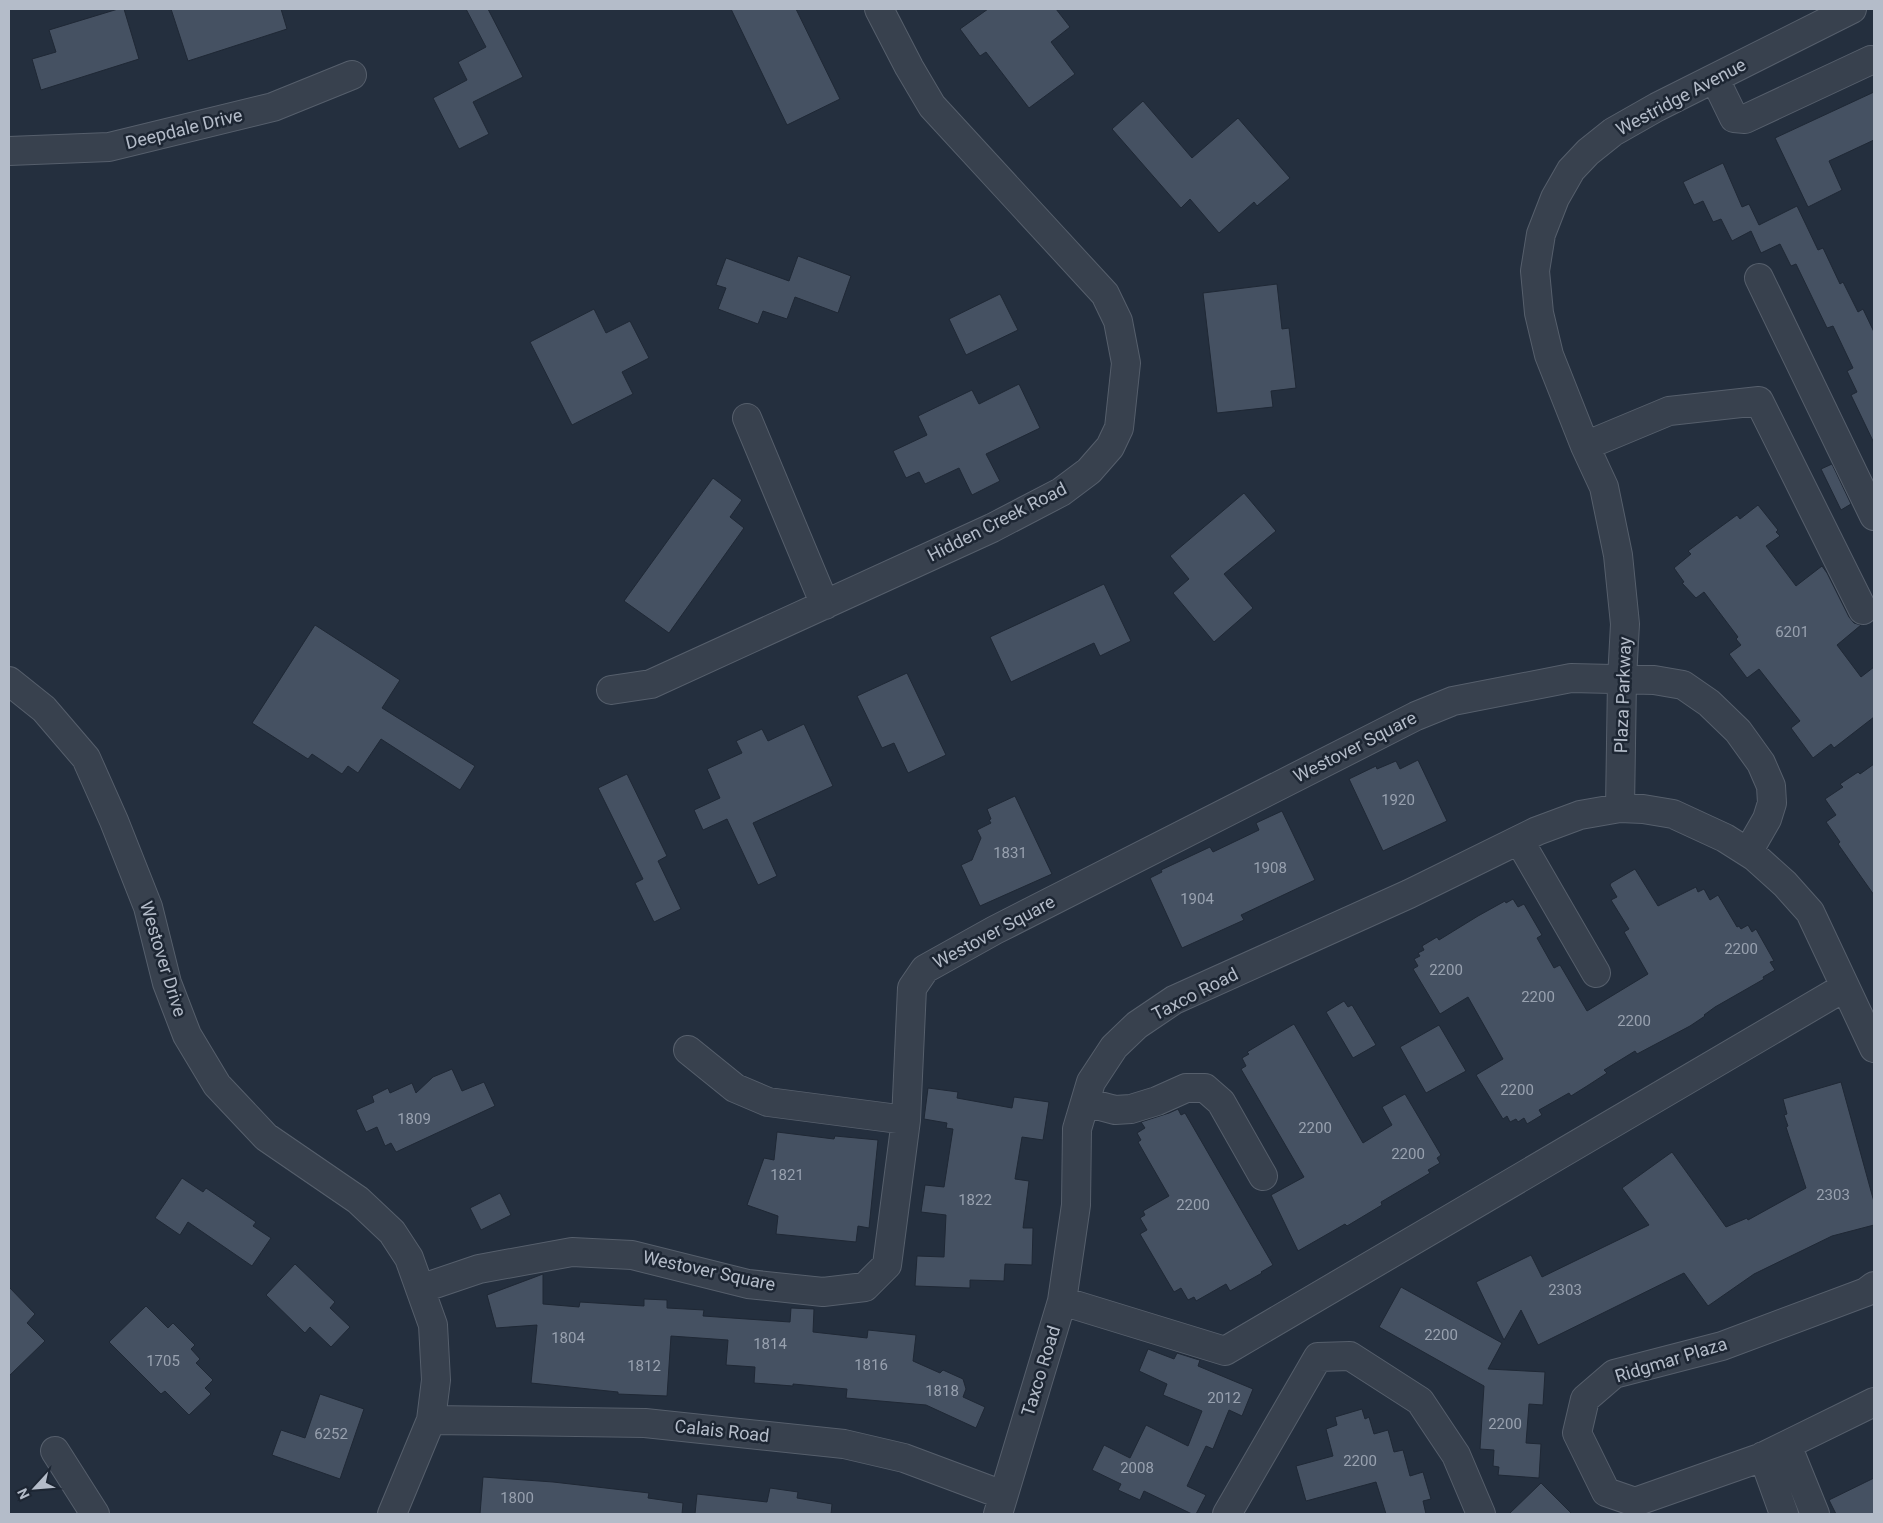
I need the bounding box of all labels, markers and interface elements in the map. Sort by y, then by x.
street label: Westridge Avenue [1612,53,1749,140]
street label: Deepdale Drive [123,104,245,153]
street label: Hidden Creek Road [924,477,1070,566]
house number: 6201 [1775,623,1809,641]
street label: Plaza Parkway [1610,636,1635,754]
street label: Westover Square [1290,707,1420,787]
house number: 1920 [1381,791,1415,809]
house number: 1831 [993,844,1027,862]
house number: 1908 [1253,859,1287,877]
house number: 1904 [1180,890,1214,908]
street label: Westover Square [929,891,1058,973]
street label: Westover Drive [136,899,191,1019]
house number: 2200 [1724,940,1758,958]
house number: 2200 [1429,961,1463,979]
street label: Taxco Road [1148,963,1241,1024]
house number: 2200 [1521,988,1555,1006]
house number: 2200 [1617,1012,1651,1030]
house number: 2200 [1500,1081,1534,1099]
house number: 1809 [397,1110,431,1128]
house number: 2200 [1298,1119,1332,1137]
house number: 2200 [1391,1145,1425,1163]
house number: 1821 [770,1166,804,1184]
house number: 2303 [1816,1186,1850,1204]
house number: 1822 [958,1191,992,1209]
house number: 2200 [1176,1196,1210,1214]
street label: Westover Square [641,1246,777,1295]
house number: 2303 [1548,1281,1582,1299]
street label: Taxco Road [1017,1323,1064,1419]
house number: 2200 [1424,1326,1458,1344]
house number: 1804 [551,1329,585,1347]
street label: Ridgmar Plaza [1612,1333,1729,1387]
house number: 1814 [753,1335,787,1353]
house number: 1705 [146,1352,180,1370]
house number: 1816 [854,1356,888,1374]
house number: 1812 [627,1357,661,1375]
house number: 1818 [925,1382,959,1400]
house number: 2012 [1207,1389,1241,1407]
street label: Calais Road [674,1415,770,1446]
house number: 2200 [1488,1415,1522,1433]
house number: 6252 [314,1425,348,1443]
house number: 2200 [1343,1452,1377,1470]
house number: 2008 [1120,1459,1154,1477]
north arrow [10,1463,60,1513]
text: N [14,1486,33,1502]
house number: 1800 [500,1489,534,1507]

